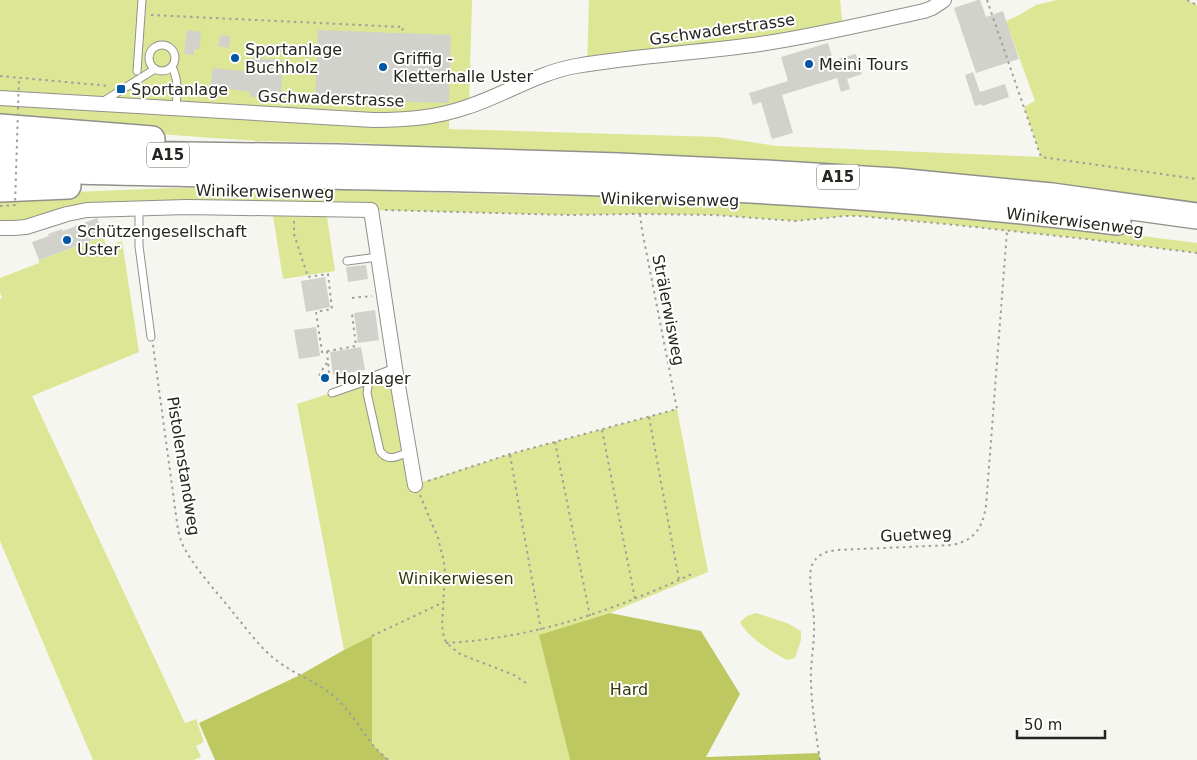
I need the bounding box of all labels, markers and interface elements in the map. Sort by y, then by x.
street label: Gschwaderstrasse [648,10,796,49]
place label: Sportanlage Buchholz [245,40,342,77]
place label: Griffig - Kletterhalle Uster [393,49,533,86]
marker: Sportanlage Buchholz [229,52,241,64]
place label: Meini Tours [819,55,909,74]
marker: Meini Tours [803,58,815,70]
marker: Griffig - Kletterhalle Uster [377,61,389,73]
place label: Sportanlage [131,80,228,99]
marker: Sportanlage [115,83,127,95]
street label: Gschwaderstrasse [257,86,405,111]
road number: A15 [147,142,189,168]
road number: A15 [817,164,859,190]
street label: Winikerwisenweg [196,181,334,202]
street label: Winikerwisenweg [601,189,739,210]
street label: Winikerwisenweg [1005,204,1145,239]
place label: Schützengesellschaft Uster [77,222,247,259]
marker: Schützengesellschaft Uster [61,234,73,246]
street label: Strälerwisweg [648,253,689,367]
place label: Holzlager [335,369,411,388]
marker: Holzlager [319,372,331,384]
street label: Pistolenstandweg [163,395,204,537]
street label: Guetweg [880,523,952,546]
park label: Winikerwiesen [398,569,514,588]
park label: Hard [610,680,648,699]
scale bar [1017,708,1104,740]
text: 50 m [1024,716,1062,734]

